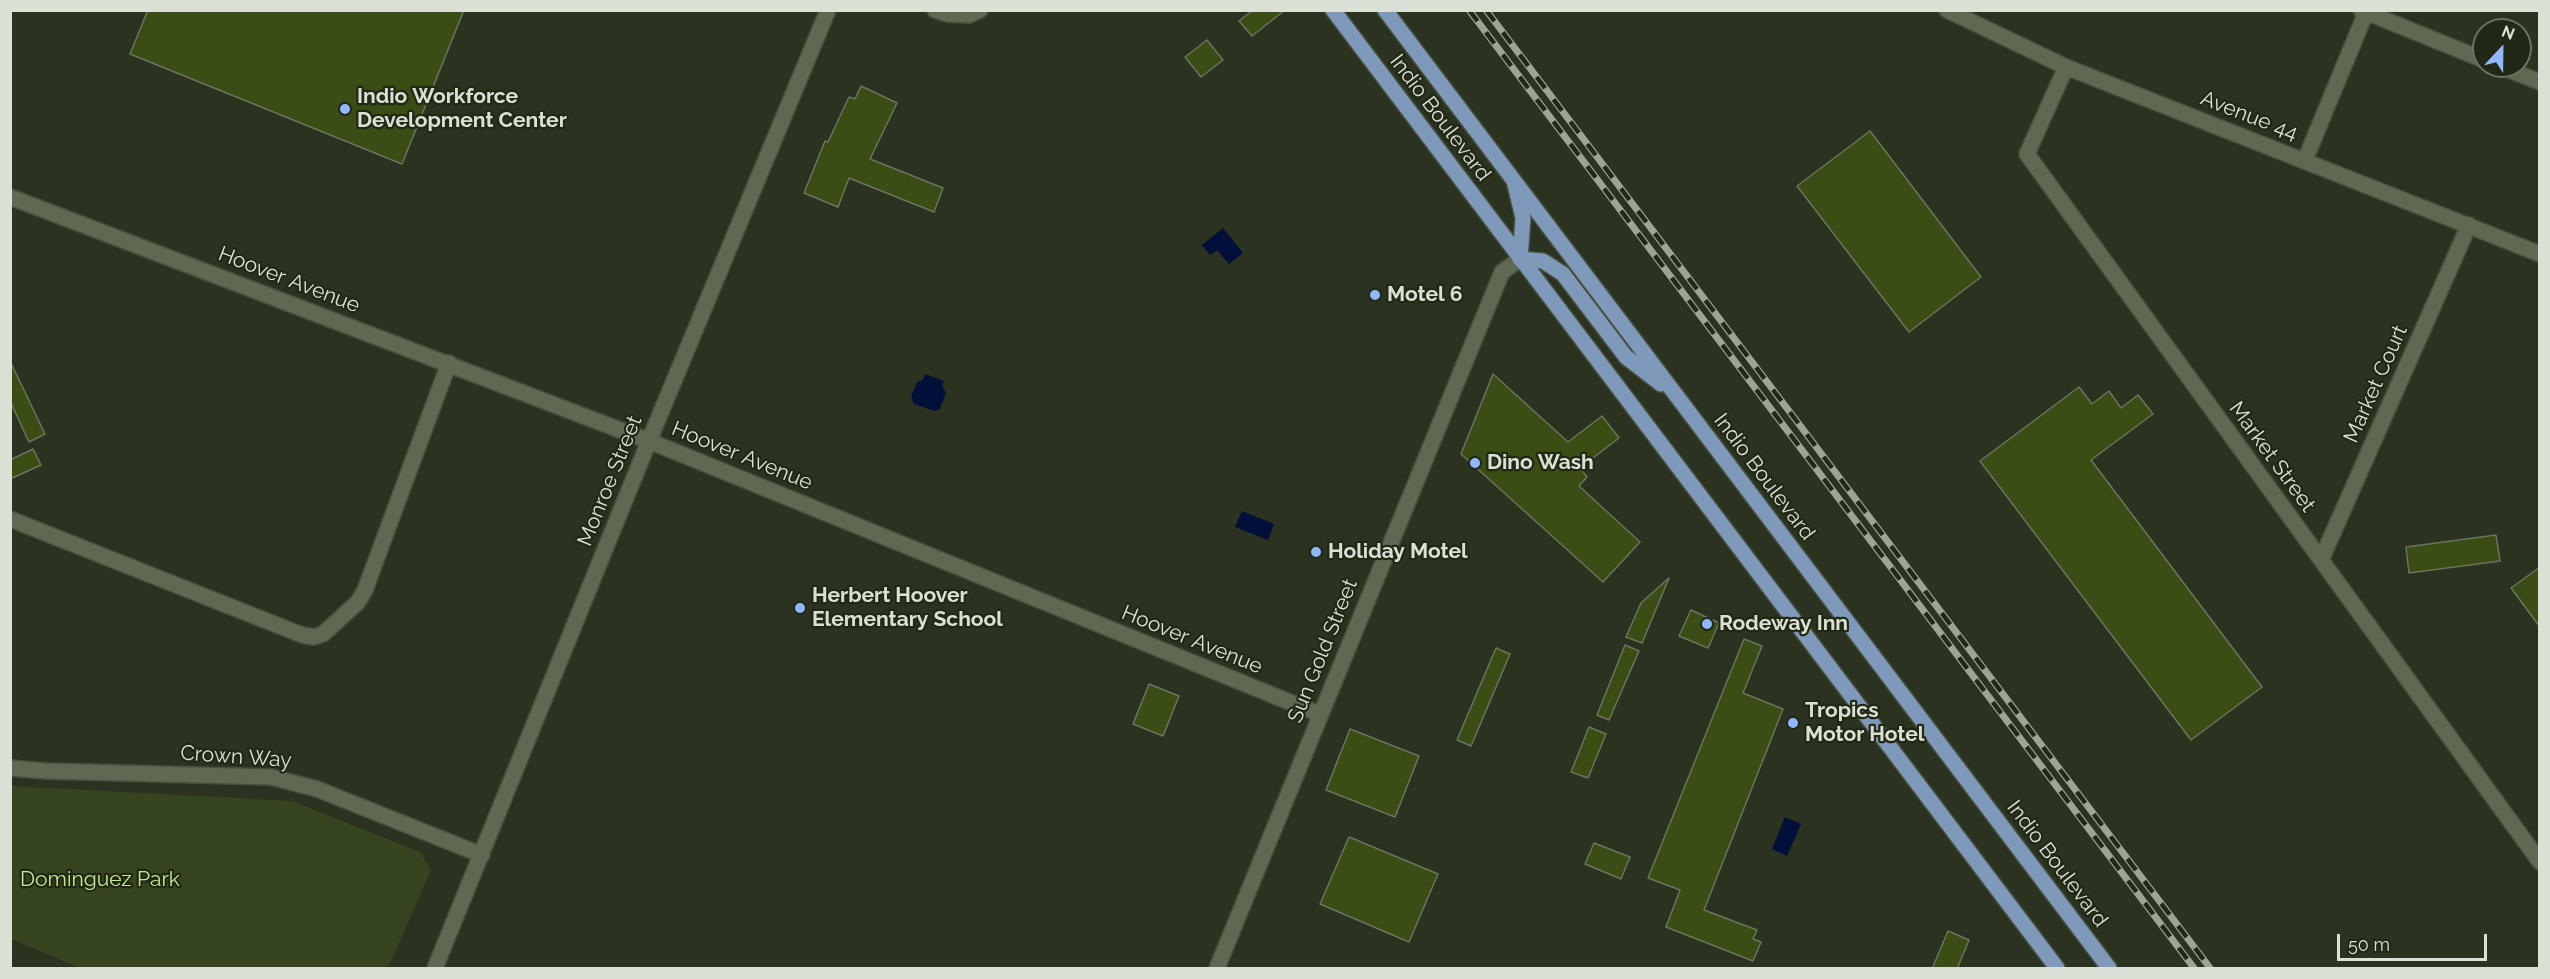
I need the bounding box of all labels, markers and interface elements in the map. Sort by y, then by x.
north arrow [2472,18,2532,78]
text: N [2499,22,2517,44]
street label: Indio Boulevard [1384,50,1496,186]
place label: Indio Workforce Development Center [357,84,567,134]
street label: Avenue 44 [2197,86,2301,146]
marker: Indio Workforce Development Center [338,102,352,116]
street label: Hoover Avenue [215,241,363,319]
place label: Motel 6 [1387,282,1462,308]
marker: Motel 6 [1368,288,1382,302]
street label: Market Court [2339,321,2413,447]
street label: Market Street [2223,397,2321,517]
street label: Indio Boulevard [1708,409,1820,545]
street label: Monroe Street [572,412,648,550]
street label: Hoover Avenue [668,416,816,496]
place label: Dino Wash [1487,450,1594,476]
marker: Dino Wash [1468,456,1482,470]
place label: Holiday Motel [1328,539,1468,565]
marker: Holiday Motel [1309,545,1323,559]
street label: Sun Gold Street [1283,575,1363,727]
place label: Herbert Hoover Elementary School [812,583,1003,633]
street label: Hoover Avenue [1118,600,1266,680]
marker: Herbert Hoover Elementary School [793,601,807,615]
place label: Rodeway Inn [1719,611,1848,637]
marker: Rodeway Inn [1700,617,1714,631]
place label: Tropics Motor Hotel [1805,698,1925,748]
marker: Tropics Motor Hotel [1786,716,1800,730]
street label: Crown Way [179,741,293,773]
street label: Indio Boulevard [2001,796,2113,932]
park label: Dominguez Park [20,867,180,893]
scale bar [2340,922,2490,960]
text: 50 m [2348,934,2390,955]

